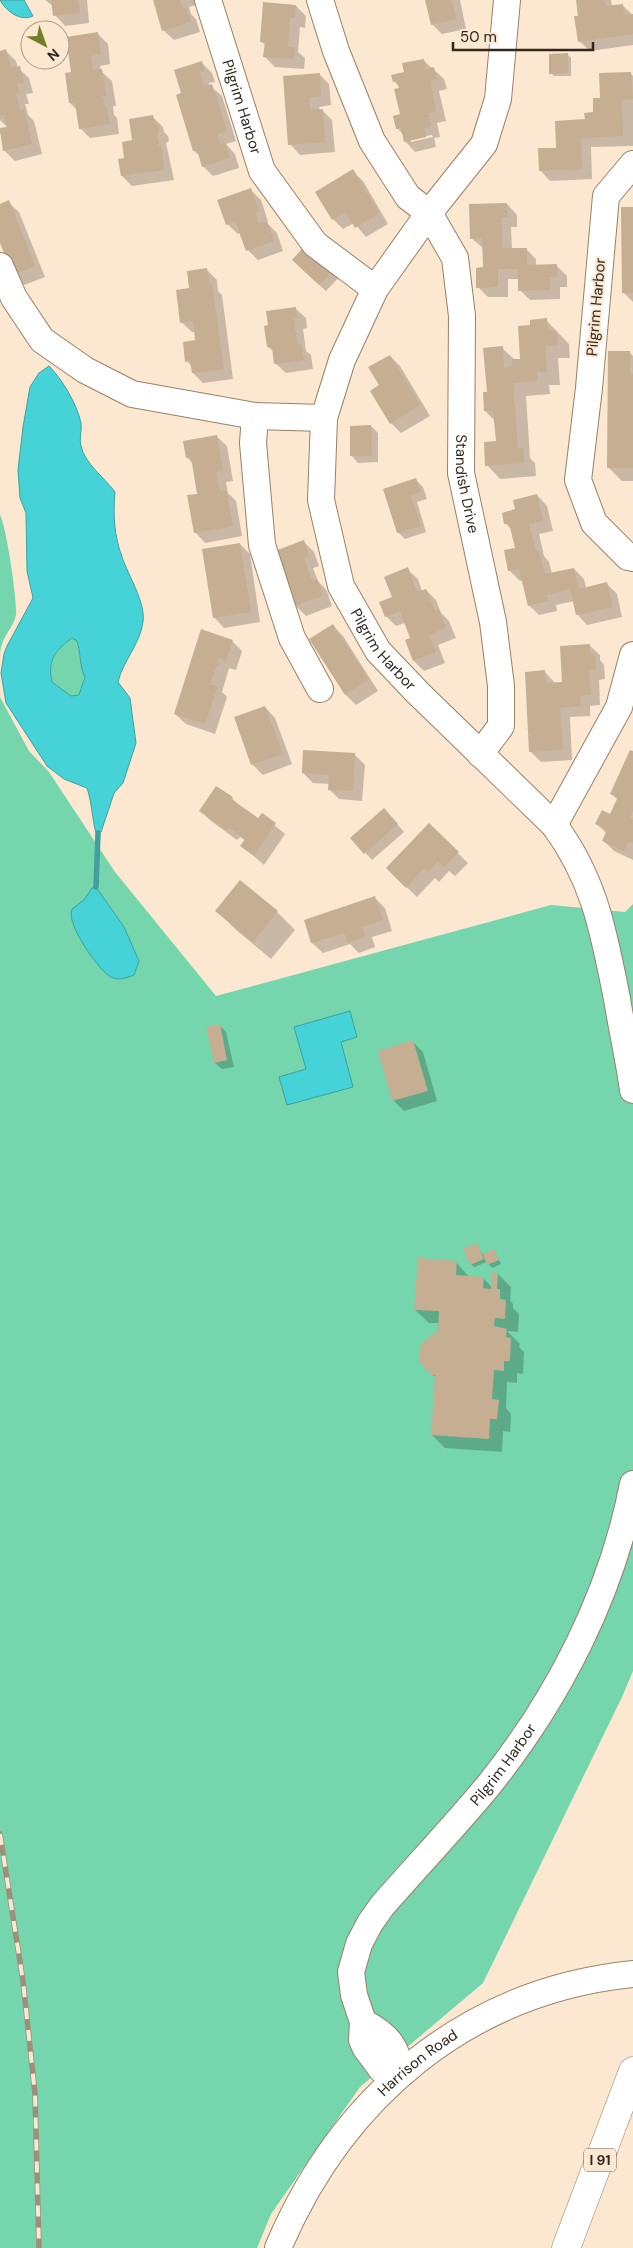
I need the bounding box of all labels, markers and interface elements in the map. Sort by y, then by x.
north arrow [20,20,70,70]
scale bar [453,20,593,52]
text: 50 m [460,27,497,47]
text: N [44,45,63,65]
street label: Pilgrim Harbor [217,57,266,157]
street label: Pilgrim Harbor [582,257,610,357]
street label: Standish Drive [451,434,484,535]
street label: Pilgrim Harbor [346,605,421,695]
street label: Pilgrim Harbor [466,1719,541,1810]
street label: Harrison Road [373,2025,461,2101]
road number: I 91 [584,2148,616,2172]

